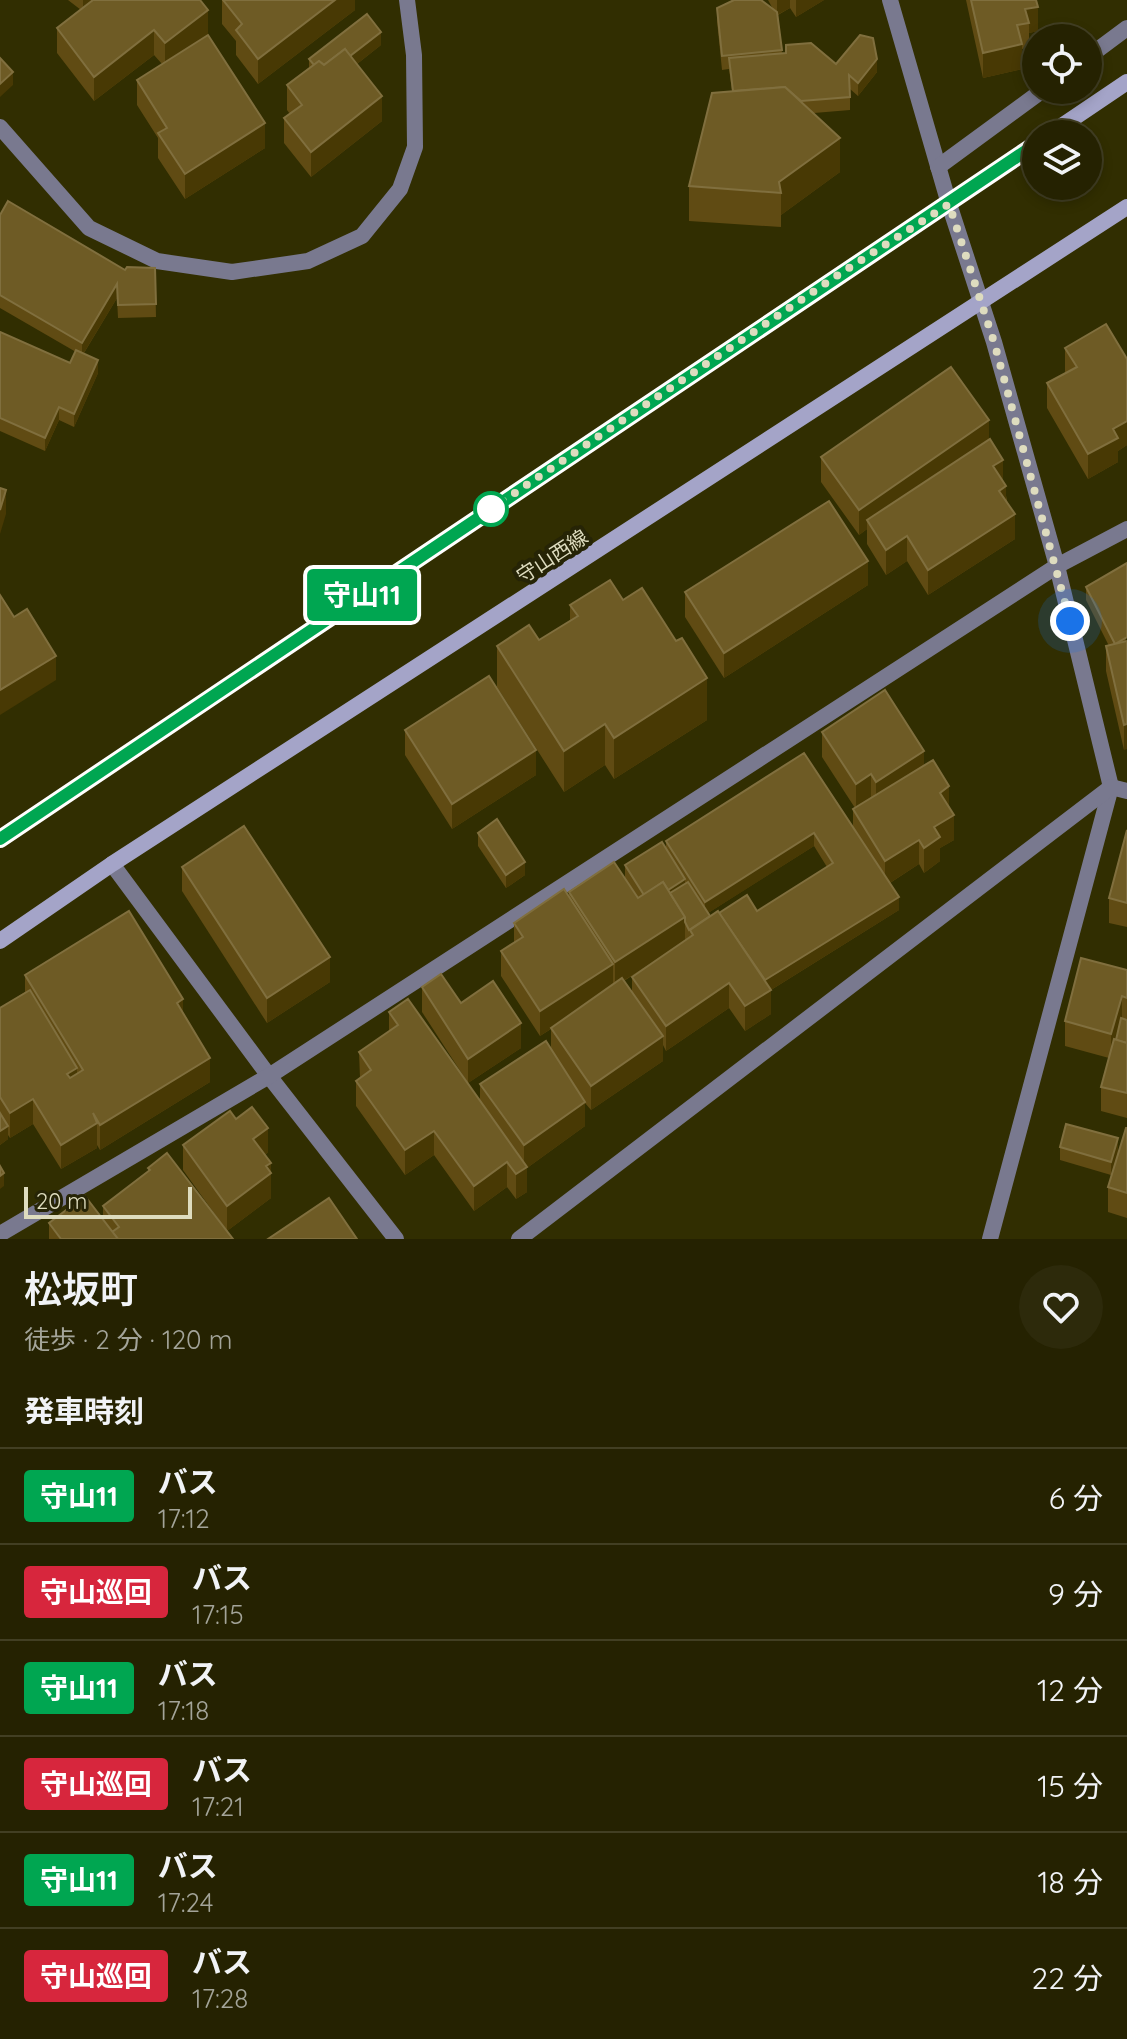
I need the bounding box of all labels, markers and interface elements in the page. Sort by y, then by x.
map controls [1022,24,1102,200]
button: locate [1022,24,1102,104]
button: layers [1022,120,1102,200]
unlabelled marker [474,492,508,526]
street label: 守山西線 [512,524,592,588]
line badge: 守山11 [306,569,418,621]
text: 守山11 [323,577,401,612]
your location [1050,601,1090,641]
scale bar [24,1183,192,1219]
text: 20 m [36,1187,87,1215]
text: 松坂町 [24,1265,138,1313]
button: heart [1019,1265,1103,1349]
text: 徒歩 · 2 分 · 120 m [24,1323,232,1356]
text: 発車時刻 [24,1392,144,1430]
text: バス [158,1463,218,1501]
text: 守山11 [40,1478,118,1513]
text: 6 分 [1049,1479,1103,1517]
text: 17:12 [158,1502,210,1535]
text: バス [192,1559,252,1597]
text: 守山巡回 [40,1574,152,1609]
text: 9 分 [1048,1575,1103,1613]
text: 17:15 [192,1598,244,1631]
text: バス [158,1655,218,1693]
text: 守山11 [40,1670,118,1705]
text: 12 分 [1037,1671,1103,1709]
text: 17:18 [158,1694,209,1727]
text: バス [192,1751,252,1789]
text: 守山巡回 [40,1766,152,1801]
text: 15 分 [1037,1767,1103,1805]
text: 17:21 [192,1790,244,1823]
text: バス [158,1847,218,1885]
text: 守山11 [40,1862,118,1897]
text: 18 分 [1038,1863,1103,1901]
text: 17:24 [158,1886,213,1919]
text: バス [192,1943,252,1981]
text: 守山巡回 [40,1958,152,1993]
text: 22 分 [1032,1959,1103,1997]
text: 17:28 [192,1982,248,2015]

